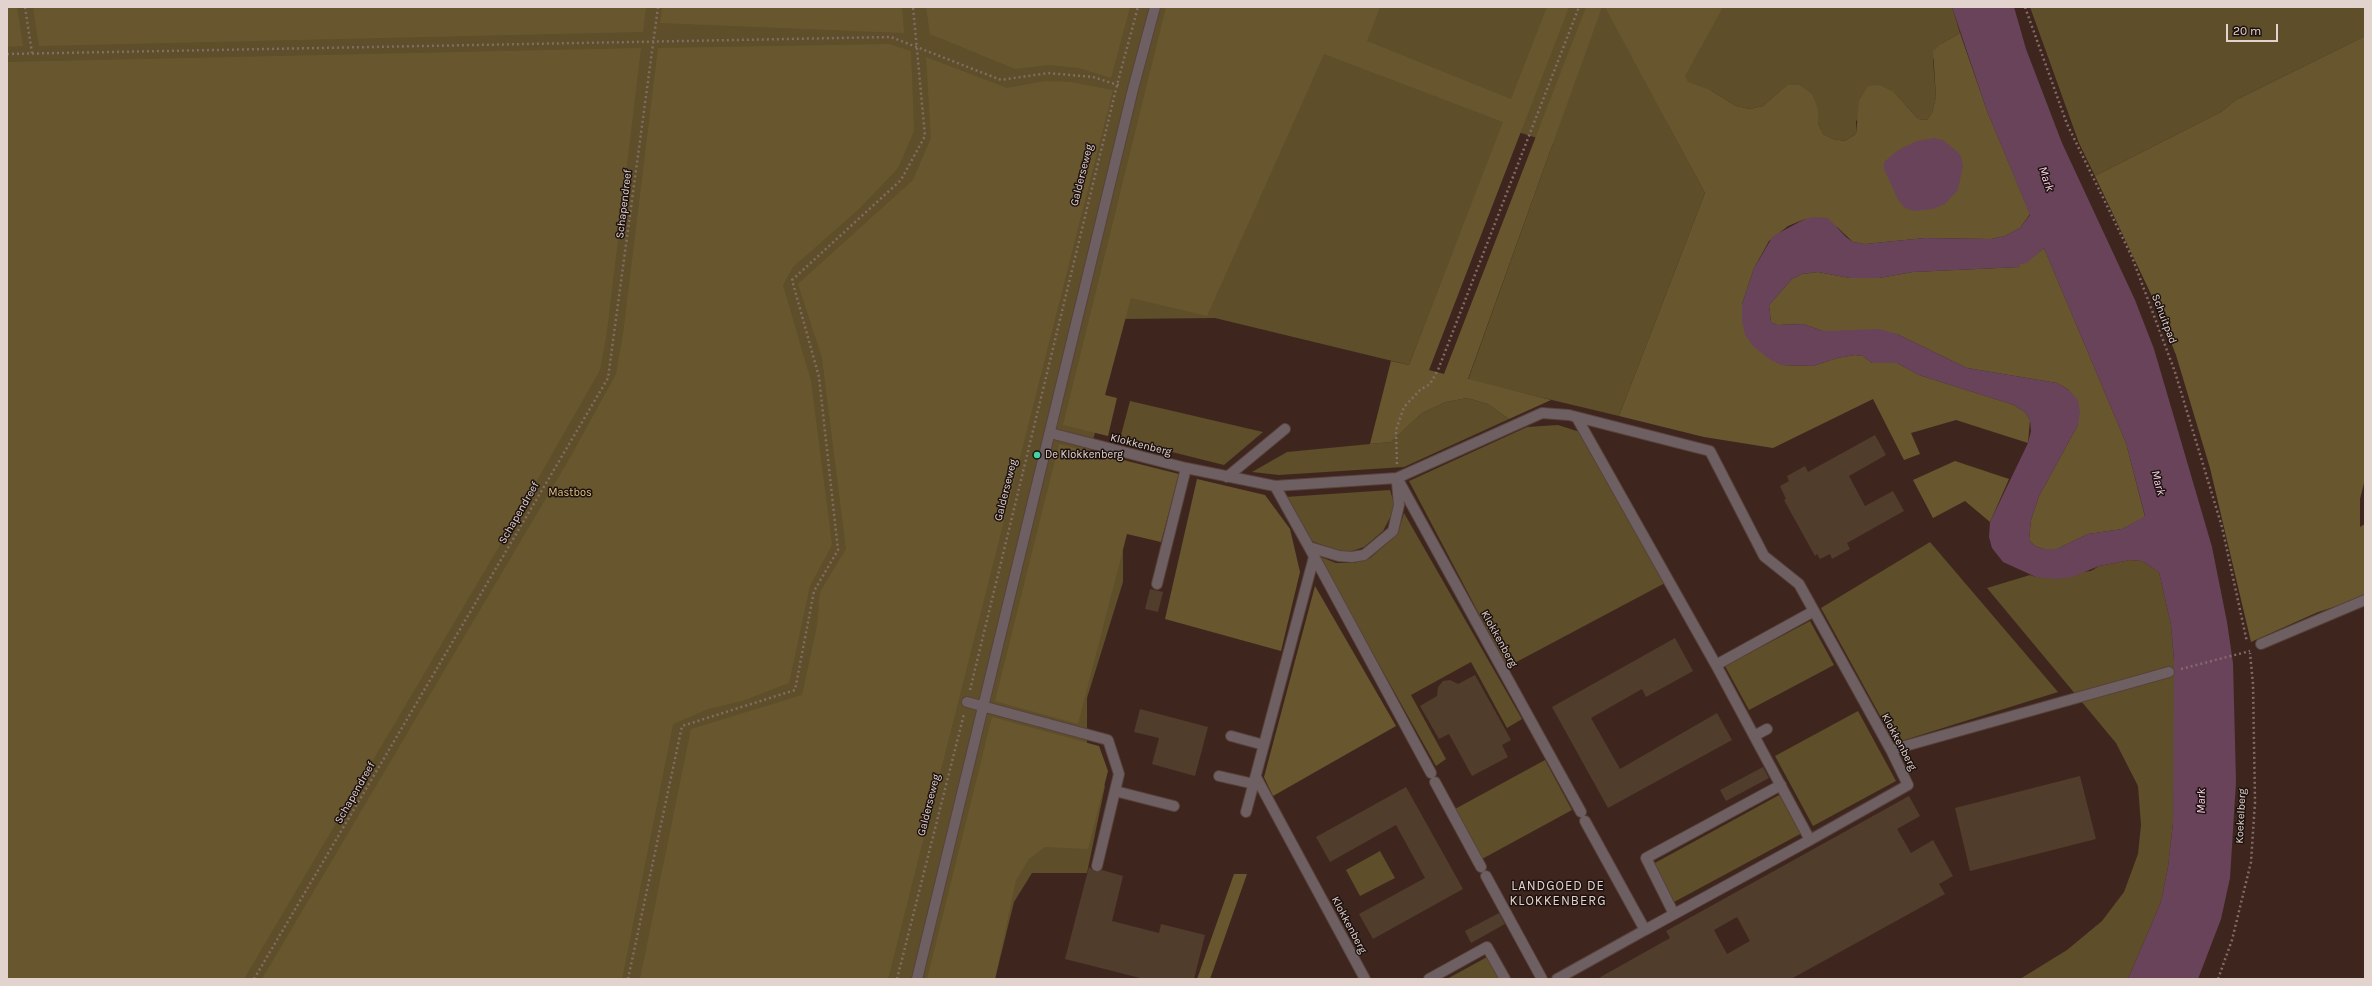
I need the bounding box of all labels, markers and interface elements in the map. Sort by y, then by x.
scale bar [2228,16,2280,42]
text: 20 m [2233,24,2261,38]
street label: Galderseweg [1068,143,1096,207]
water label: Mark [2035,165,2057,193]
street label: Schapendreef [613,169,635,239]
street label: Schuitpad [2149,292,2179,346]
street label: Klokkenberg [1109,431,1173,459]
place label: De Klokkenberg [1045,448,1123,462]
marker: De Klokkenberg [1032,450,1042,460]
street label: Galderseweg [992,458,1020,522]
water label: Mark [2148,469,2168,497]
street label: Schapendreef [496,480,542,546]
park label: Mastbos [548,486,592,500]
street label: Klokkenberg [1478,608,1520,670]
street label: Klokkenberg [1878,711,1920,773]
street label: Schapendreef [332,760,378,826]
street label: Galderseweg [915,773,943,837]
water label: Mark [2195,788,2209,814]
street label: Koekelberg [2233,788,2249,844]
district label: LANDGOED DE KLOKKENBERG [1509,878,1607,909]
street label: Klokkenberg [1328,894,1370,956]

